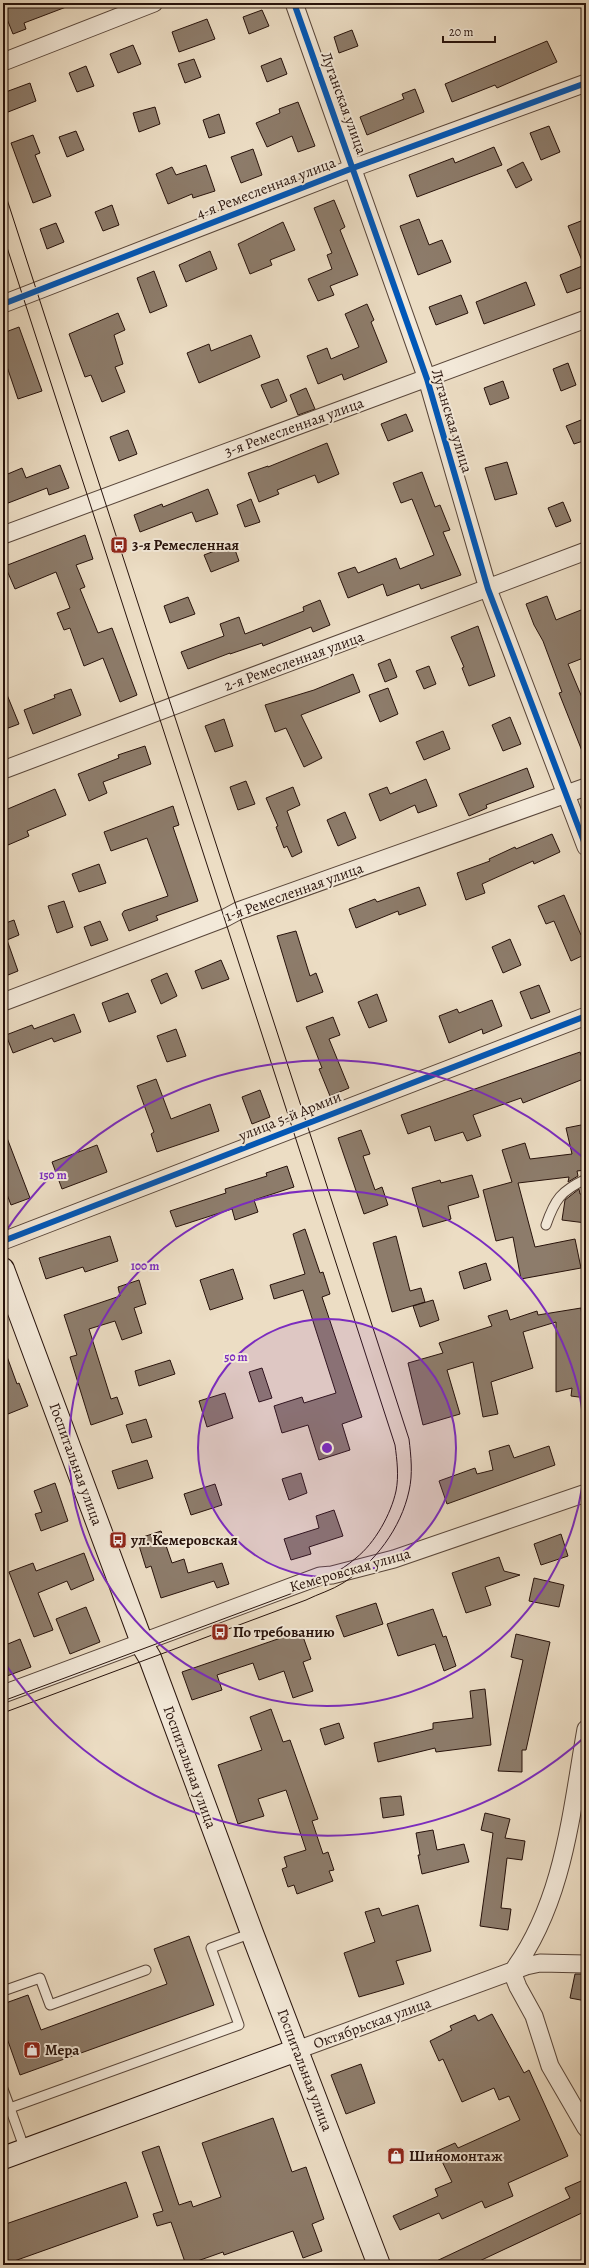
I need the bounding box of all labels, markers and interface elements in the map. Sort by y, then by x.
scale bar [443,18,495,44]
text: 20 m [449,24,473,40]
street label: Луганская улица [316,49,372,157]
street label: 4-я Ремесленная улица [194,152,338,224]
street label: Луганская улица [427,367,477,475]
street label: 3-я Ремесленная улица [222,392,366,462]
bus stop icon: 3-я Ремесленная [109,535,129,555]
place label: 3-я Ремесленная [132,535,240,555]
street label: 2-я Ремесленная улица [221,626,367,696]
street label: 1-я Ремесленная улица [222,858,366,926]
street label: улица 5-й Армии [235,1086,345,1146]
text: 150 m [39,1167,67,1183]
text: 100 m [131,1258,159,1274]
text: 50 m [224,1349,248,1365]
street label: Госпитальная улица [44,1400,108,1528]
centre of rings [320,1441,334,1455]
bus stop icon: ул. Кемеровская [108,1530,128,1550]
place label: ул. Кемеровская [130,1530,238,1550]
street label: Кемеровская улица [287,1543,413,1597]
bus stop icon: По требованию [210,1622,230,1642]
place label: По требованию [233,1622,335,1642]
street label: Госпитальная улица [158,1703,222,1831]
street label: Октябрьская улица [310,1992,434,2054]
street label: Госпитальная улица [272,2006,338,2134]
shop icon: Мера [22,2040,42,2060]
place label: Мера [45,2040,80,2060]
shop icon: Шиномонтаж [386,2146,406,2166]
place label: Шиномонтаж [409,2146,503,2166]

